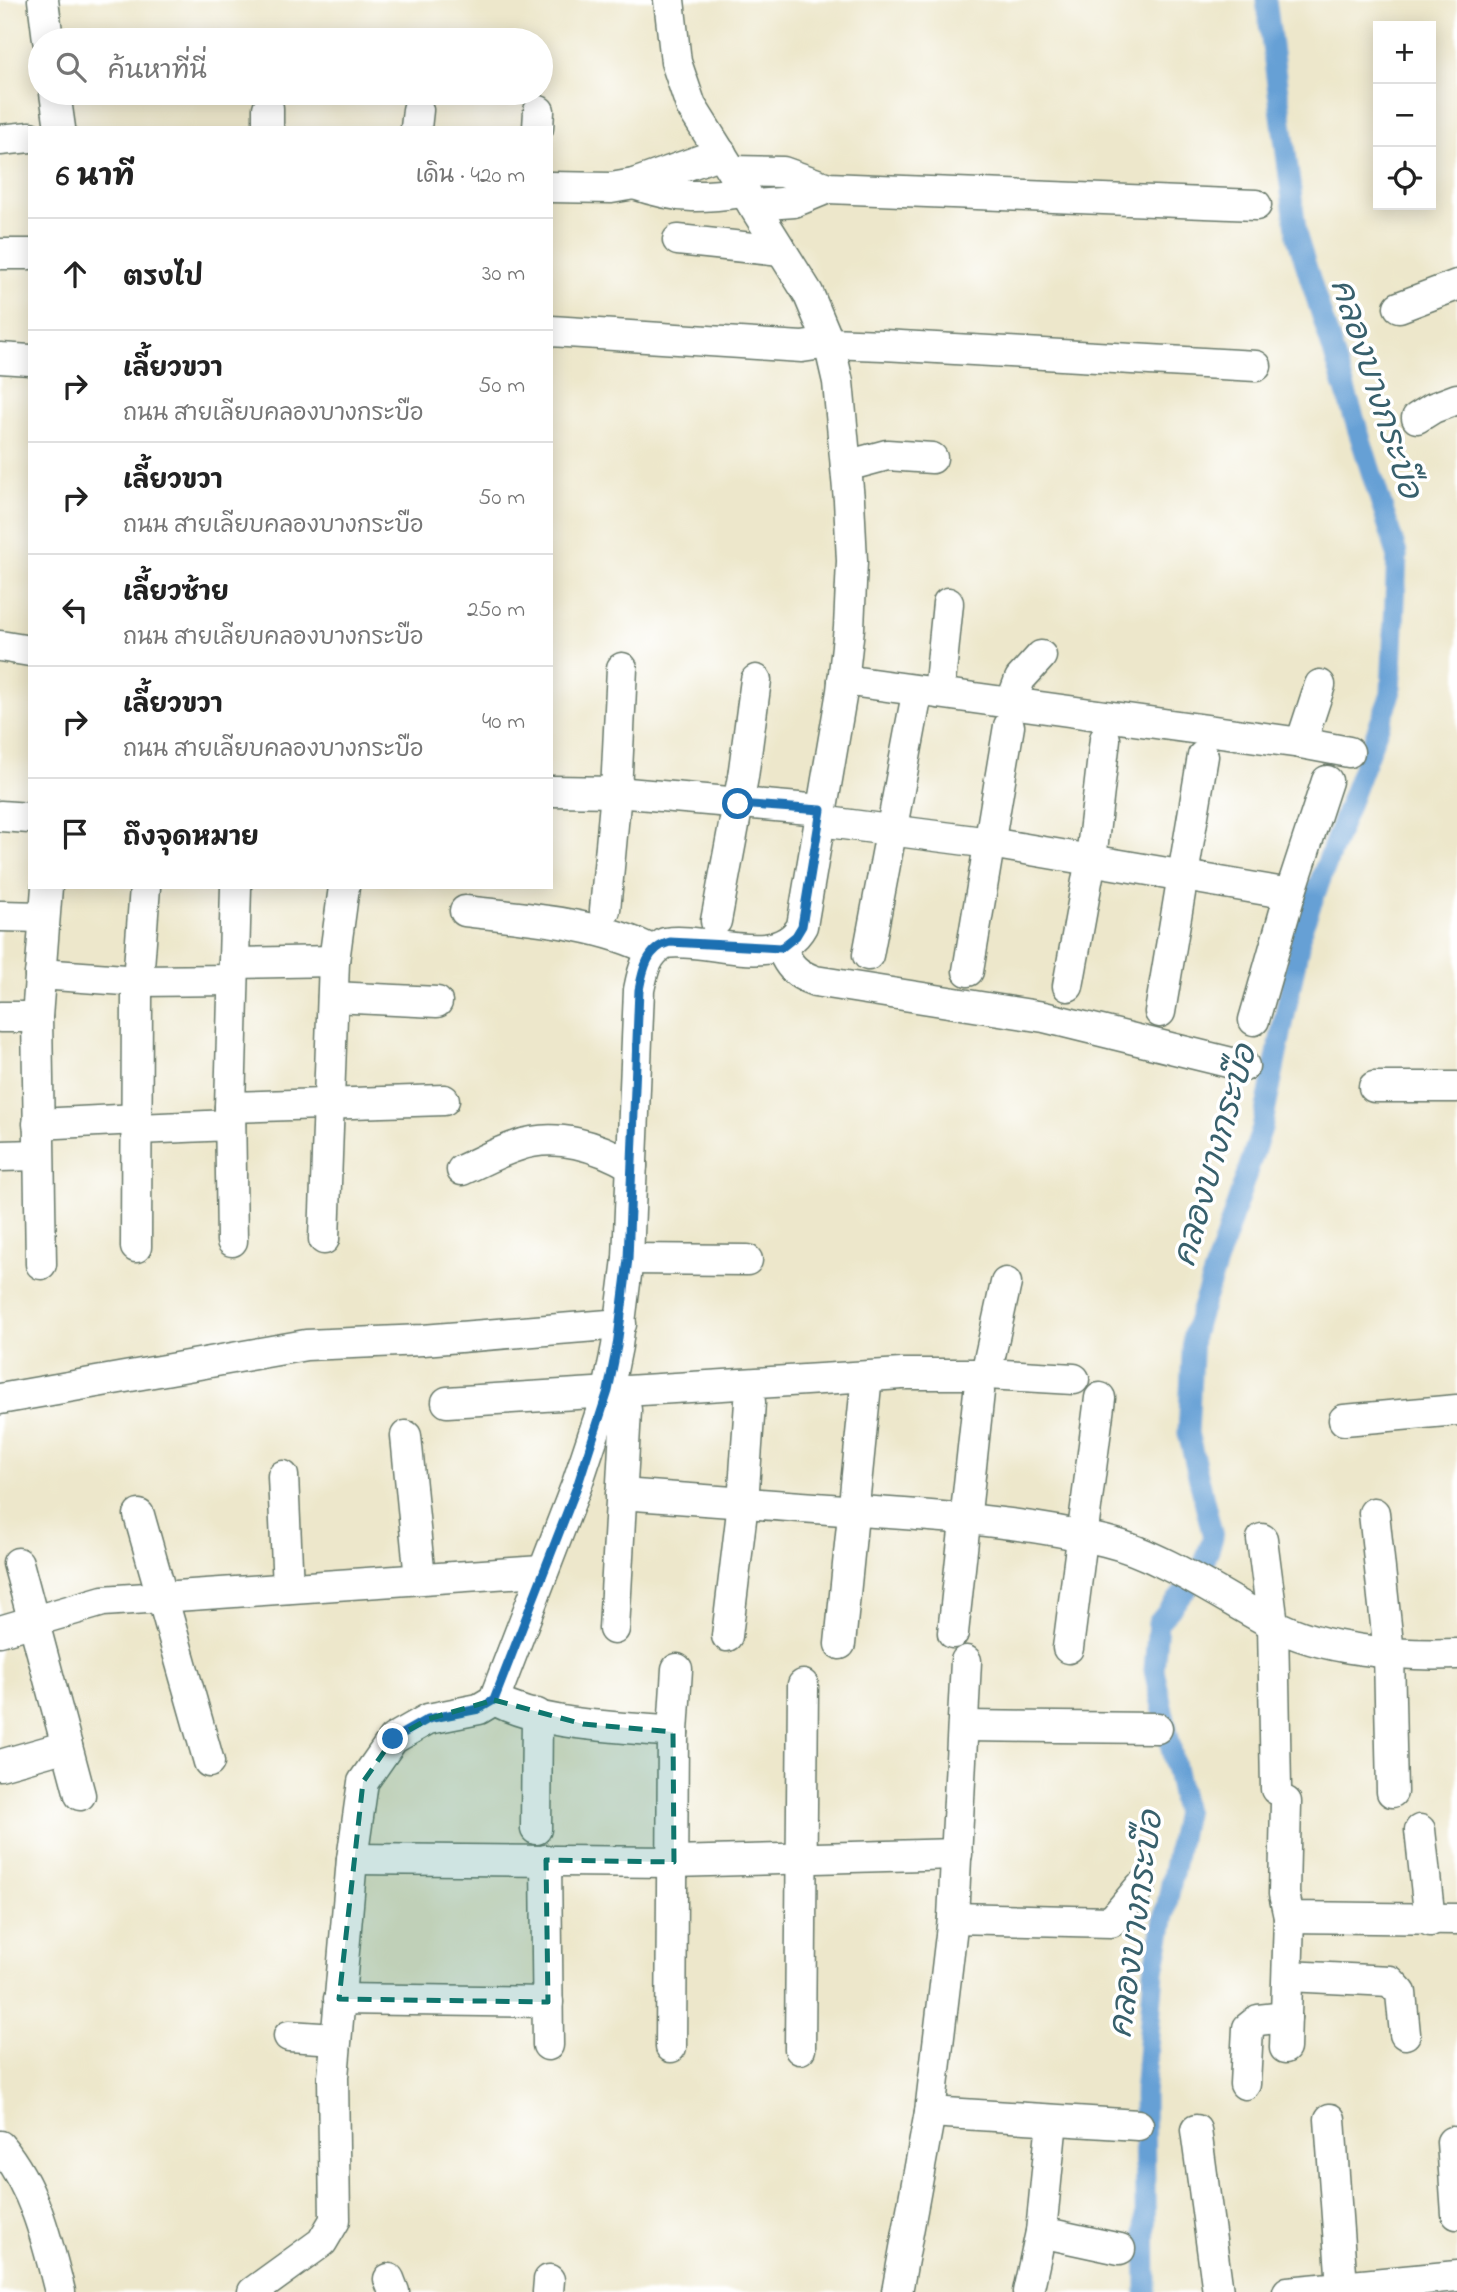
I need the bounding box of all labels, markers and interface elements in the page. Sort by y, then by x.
map controls [1373,21,1436,210]
button: + [1373,21,1436,84]
search box [28,28,553,105]
icon: search [52,48,90,86]
text: ค้นหาที่นี่ [108,53,207,91]
button: − [1373,84,1436,147]
button: locate [1373,147,1436,210]
text: 6 นาที [56,156,135,200]
text: เดิน · 420 m [416,160,525,193]
icon: ahead [56,255,94,293]
text: 30 m [482,258,525,291]
text: ตรงไป [123,260,203,298]
water label: คลองบางกระบือ [1316,273,1433,507]
text: เลี้ยวขวา [123,351,223,389]
icon: right [56,367,94,405]
text: 50 m [478,370,525,403]
text: ถนน สายเลียบคลองบางกระบือ [123,398,424,431]
text: เลี้ยวขวา [123,463,223,501]
icon: right [56,479,94,517]
text: 50 m [478,482,525,515]
text: ถนน สายเลียบคลองบางกระบือ [123,510,424,543]
text: เลี้ยวซ้าย [123,575,229,613]
icon: left [56,591,94,629]
text: 250 m [467,594,525,627]
text: ถนน สายเลียบคลองบางกระบือ [123,622,424,655]
text: เลี้ยวขวา [123,687,223,725]
icon: right [56,703,94,741]
text: 40 m [482,706,525,739]
text: ถนน สายเลียบคลองบางกระบือ [123,734,424,767]
route start [722,788,753,819]
icon: arrive [56,815,94,853]
text: ถึงจุดหมาย [123,820,259,858]
water label: คลองบางกระบือ [1162,1038,1272,1272]
route end [377,1723,408,1754]
water label: คลองบางกระบือ [1098,1807,1178,2041]

